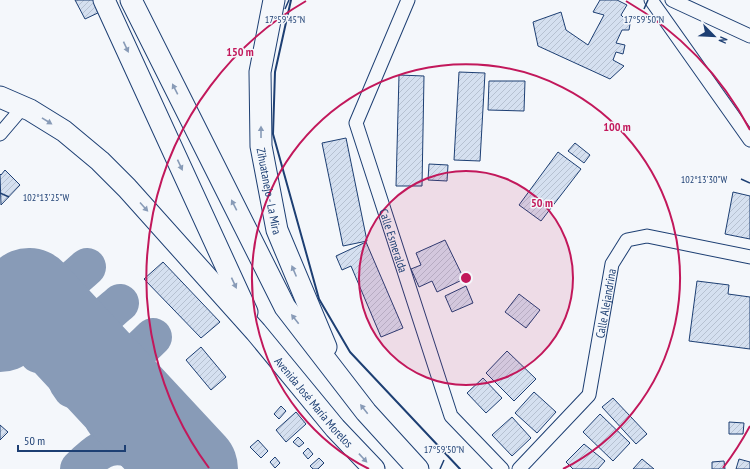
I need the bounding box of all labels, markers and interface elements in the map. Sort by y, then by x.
text: 17°59'45"N [265,13,305,26]
text: 17°59'50"N [624,13,664,26]
north arrow [694,16,734,56]
text: N [716,35,731,46]
one-way arrow [122,41,129,53]
text: 150 m [226,44,254,59]
one-way arrow [172,83,178,94]
one-way arrow [42,117,52,125]
text: 100 m [603,119,631,134]
one-way arrow [258,125,264,138]
street label: Zihuatanejo - La Mira [254,146,286,237]
one-way arrow [177,159,183,171]
text: 102°13'30"W [681,173,728,186]
text: 102°13'25"W [23,191,70,204]
text: 50 m [531,195,553,210]
one-way arrow [230,199,237,211]
one-way arrow [139,202,149,212]
street label: Calle Esmeralda [377,207,411,274]
one-way arrow [291,265,297,277]
street label: Calle Alejandrina [592,267,619,339]
centre of rings [459,271,473,285]
one-way arrow [231,278,237,289]
one-way arrow [290,314,299,325]
street label: Avenida José María Morelos [272,353,357,450]
one-way arrow [360,403,368,414]
scale bar [18,427,125,453]
text: 50 m [24,433,45,448]
text: 17°59'50"N [424,443,464,456]
one-way arrow [358,453,367,462]

